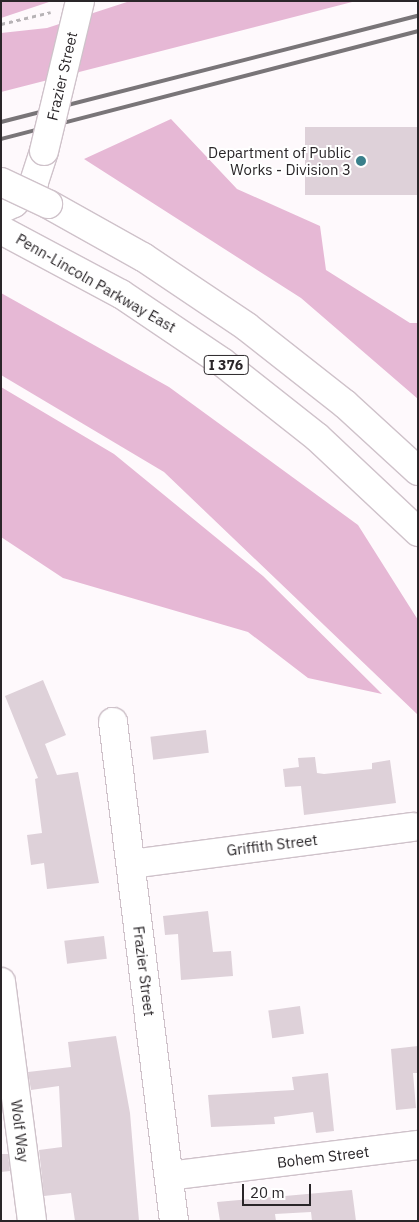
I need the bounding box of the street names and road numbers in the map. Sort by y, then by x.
street label: Frazier Street [43,30,81,122]
street label: Penn-Lincoln Parkway East [13,230,179,336]
road number: I 376 [204,354,248,376]
street label: Griffith Street [225,830,319,860]
street label: Frazier Street [130,925,158,1017]
street label: Wolf Way [7,1099,33,1163]
street label: Bohem Street [276,1142,370,1172]

